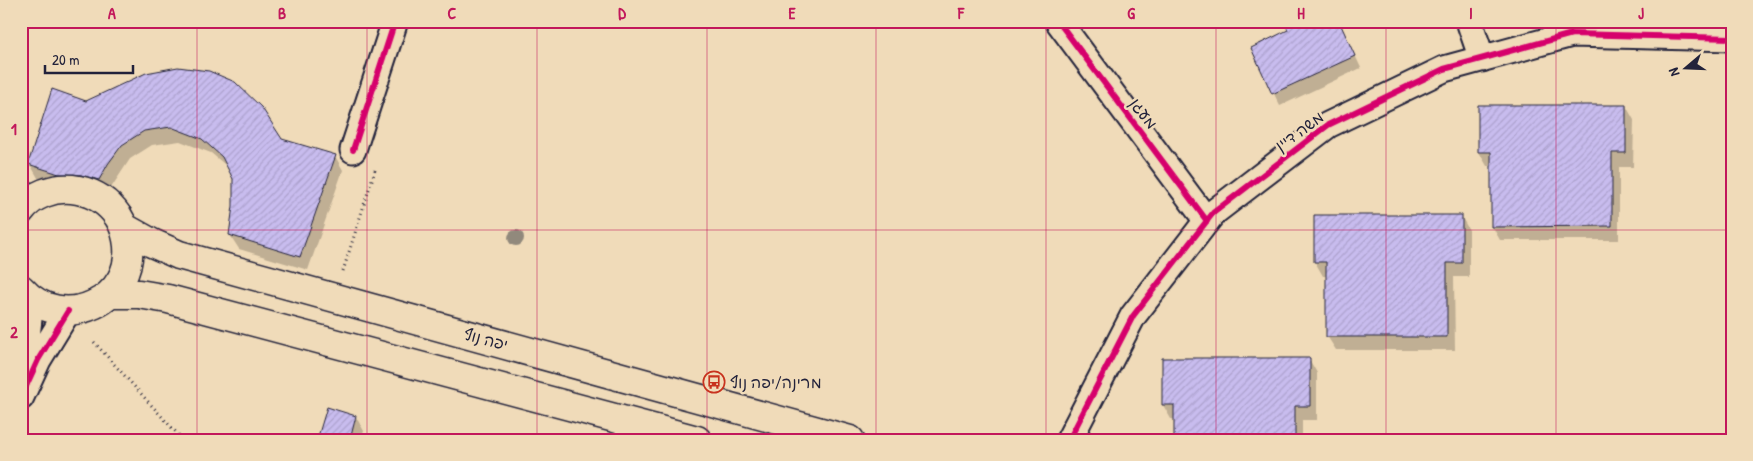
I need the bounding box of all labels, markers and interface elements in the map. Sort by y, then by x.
text: A [108,2,116,24]
text: B [278,2,286,24]
text: C [448,2,457,24]
text: D [618,2,626,24]
text: E [788,2,796,24]
text: F [957,2,965,24]
text: G [1127,2,1135,24]
text: H [1297,2,1305,24]
text: I [1469,2,1473,24]
text: J [1638,2,1644,24]
scale bar [45,42,132,74]
north arrow [1660,42,1710,92]
text: 20 m [52,49,79,70]
text: N [1663,65,1683,79]
street label: מעגן [1125,93,1163,133]
street label: משה דיין [1270,106,1328,156]
text: 1 [11,118,17,140]
text: 2 [10,321,18,343]
street label: יפה נוף [462,323,510,355]
bus stop icon: מרינה/יפה נוף [702,370,726,394]
place label: מרינה/יפה נוף [730,371,822,393]

